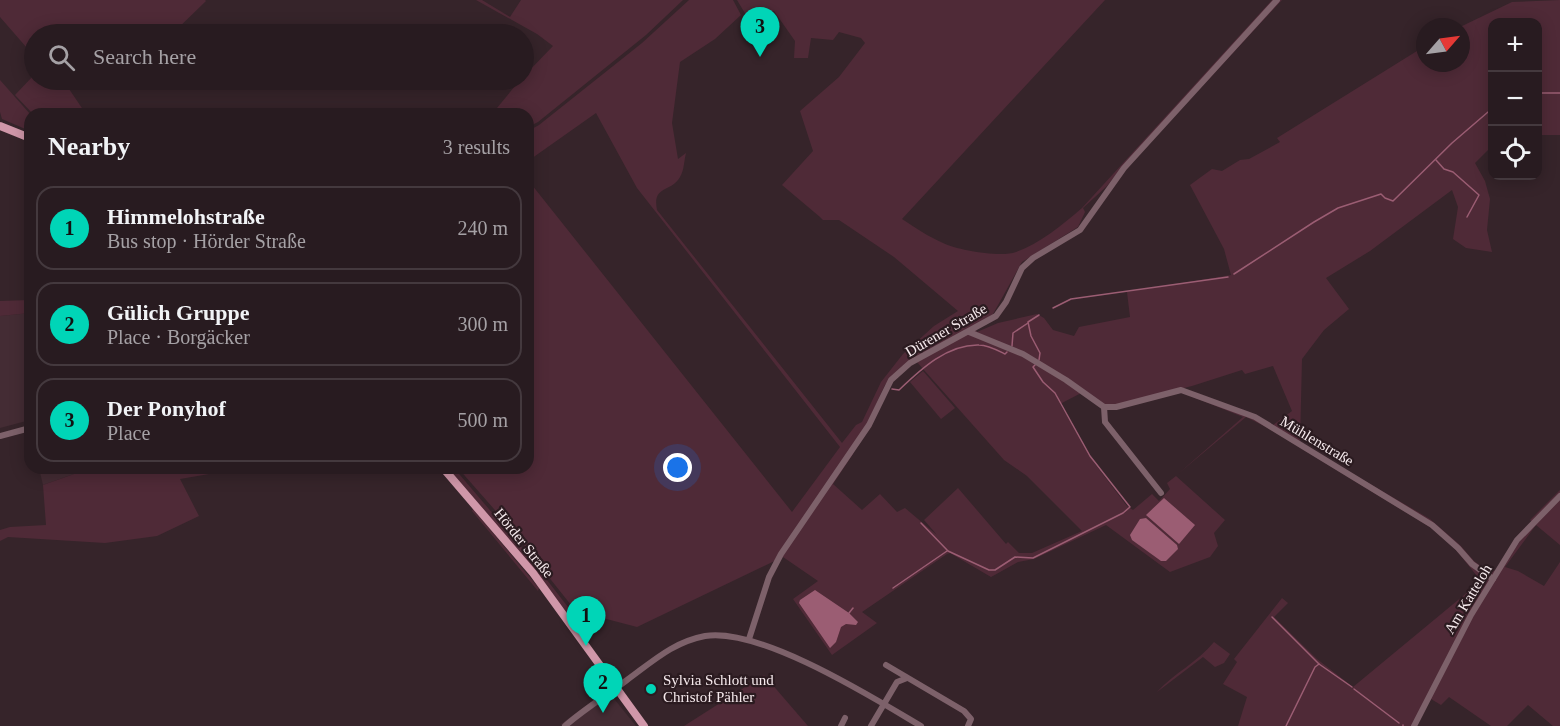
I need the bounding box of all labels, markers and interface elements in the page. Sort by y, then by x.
pin: 3 [740,8,780,57]
north arrow [1416,18,1470,72]
map controls [1488,18,1542,180]
button: + [1488,18,1542,72]
search box [24,24,534,90]
icon: search [45,41,78,74]
text: Search here [93,44,196,69]
button: − [1488,72,1542,126]
button: locate [1488,126,1542,180]
text: Nearby [48,132,130,161]
text: 3 results [443,136,510,158]
text: Himmelohstraße [107,204,265,229]
text: 1 [65,217,75,239]
text: 240 m [457,217,508,239]
text: Bus stop · Hörder Straße [107,230,306,252]
text: Gülich Gruppe [107,300,249,325]
street label: Dürener Straße [903,300,990,360]
text: 2 [65,313,75,335]
text: 300 m [457,313,508,335]
text: Place · Borgäcker [107,326,250,348]
text: Der Ponyhof [107,396,226,421]
text: 3 [65,409,75,431]
text: 500 m [457,409,508,431]
street label: Mühlenstraße [1278,413,1357,469]
text: Place [107,422,150,444]
your location [663,453,692,482]
street label: Hörder Straße [491,505,557,581]
street label: Am Katteloh [1441,561,1495,637]
pin: 1 [566,596,606,646]
pin: 2 [584,664,622,713]
place label: Sylvia Schlott und Christof Pähler [663,672,774,705]
marker: Sylvia Schlott und Christof Pähler [644,682,658,696]

